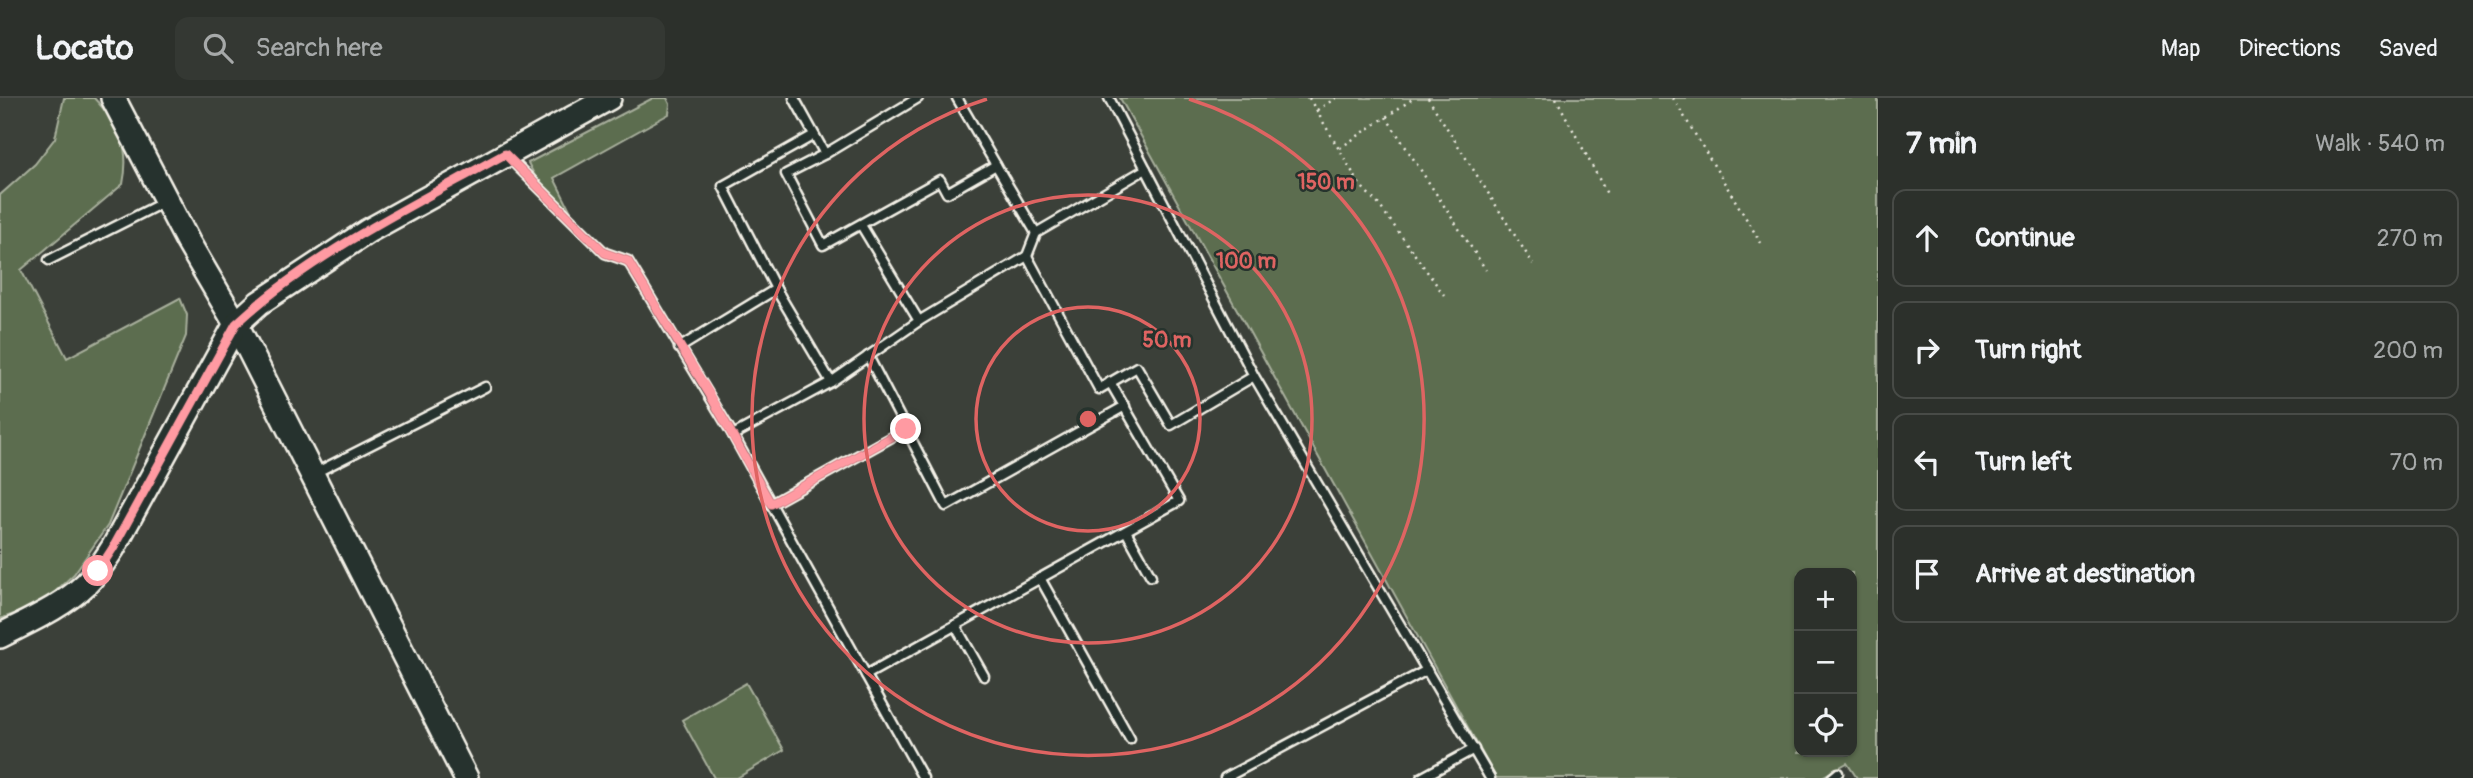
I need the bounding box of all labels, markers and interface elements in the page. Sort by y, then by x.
search box [175,17,665,80]
text: Locato [35,28,133,69]
icon: search [199,29,237,67]
text: Search here [255,32,382,64]
text: Map [2161,34,2201,63]
text: Directions [2239,34,2340,63]
text: Saved [2378,34,2438,63]
text: 7 min [1906,125,1977,162]
text: Walk · 540 m [2315,129,2445,158]
text: 150 m [1297,169,1355,196]
icon: ahead [1908,219,1946,257]
text: Continue [1975,222,2075,254]
text: 270 m [2377,224,2443,253]
text: 100 m [1216,248,1276,275]
text: 50 m [1143,327,1192,354]
icon: right [1908,331,1946,369]
text: Turn right [1975,334,2081,366]
text: 200 m [2373,336,2443,365]
centre of rings [1076,407,1100,431]
route end [890,413,921,444]
icon: left [1908,443,1946,481]
text: Turn left [1975,446,2071,478]
text: 70 m [2390,448,2443,477]
route start [82,555,113,586]
icon: arrive [1908,555,1946,593]
text: Arrive at destination [1975,558,2195,590]
map controls [1794,568,1857,757]
button: + [1794,568,1857,631]
button: − [1794,631,1857,694]
button: locate [1794,694,1857,757]

